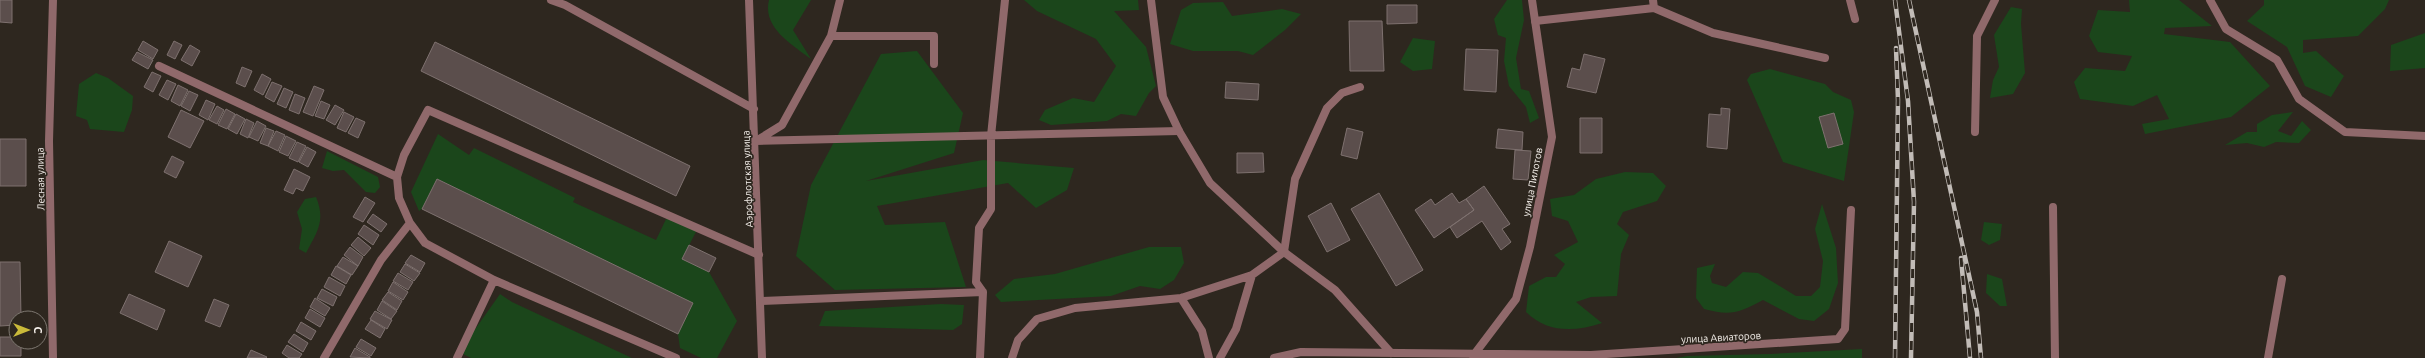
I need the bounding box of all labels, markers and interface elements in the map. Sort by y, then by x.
street label: Аэрофлотская улица [740,130,755,228]
street label: Лесная улица [34,147,47,211]
street label: улица Пилотов [1520,147,1545,218]
north arrow [8,310,48,350]
text: С [32,326,44,334]
street label: улица Авиаторов [1681,330,1761,345]

